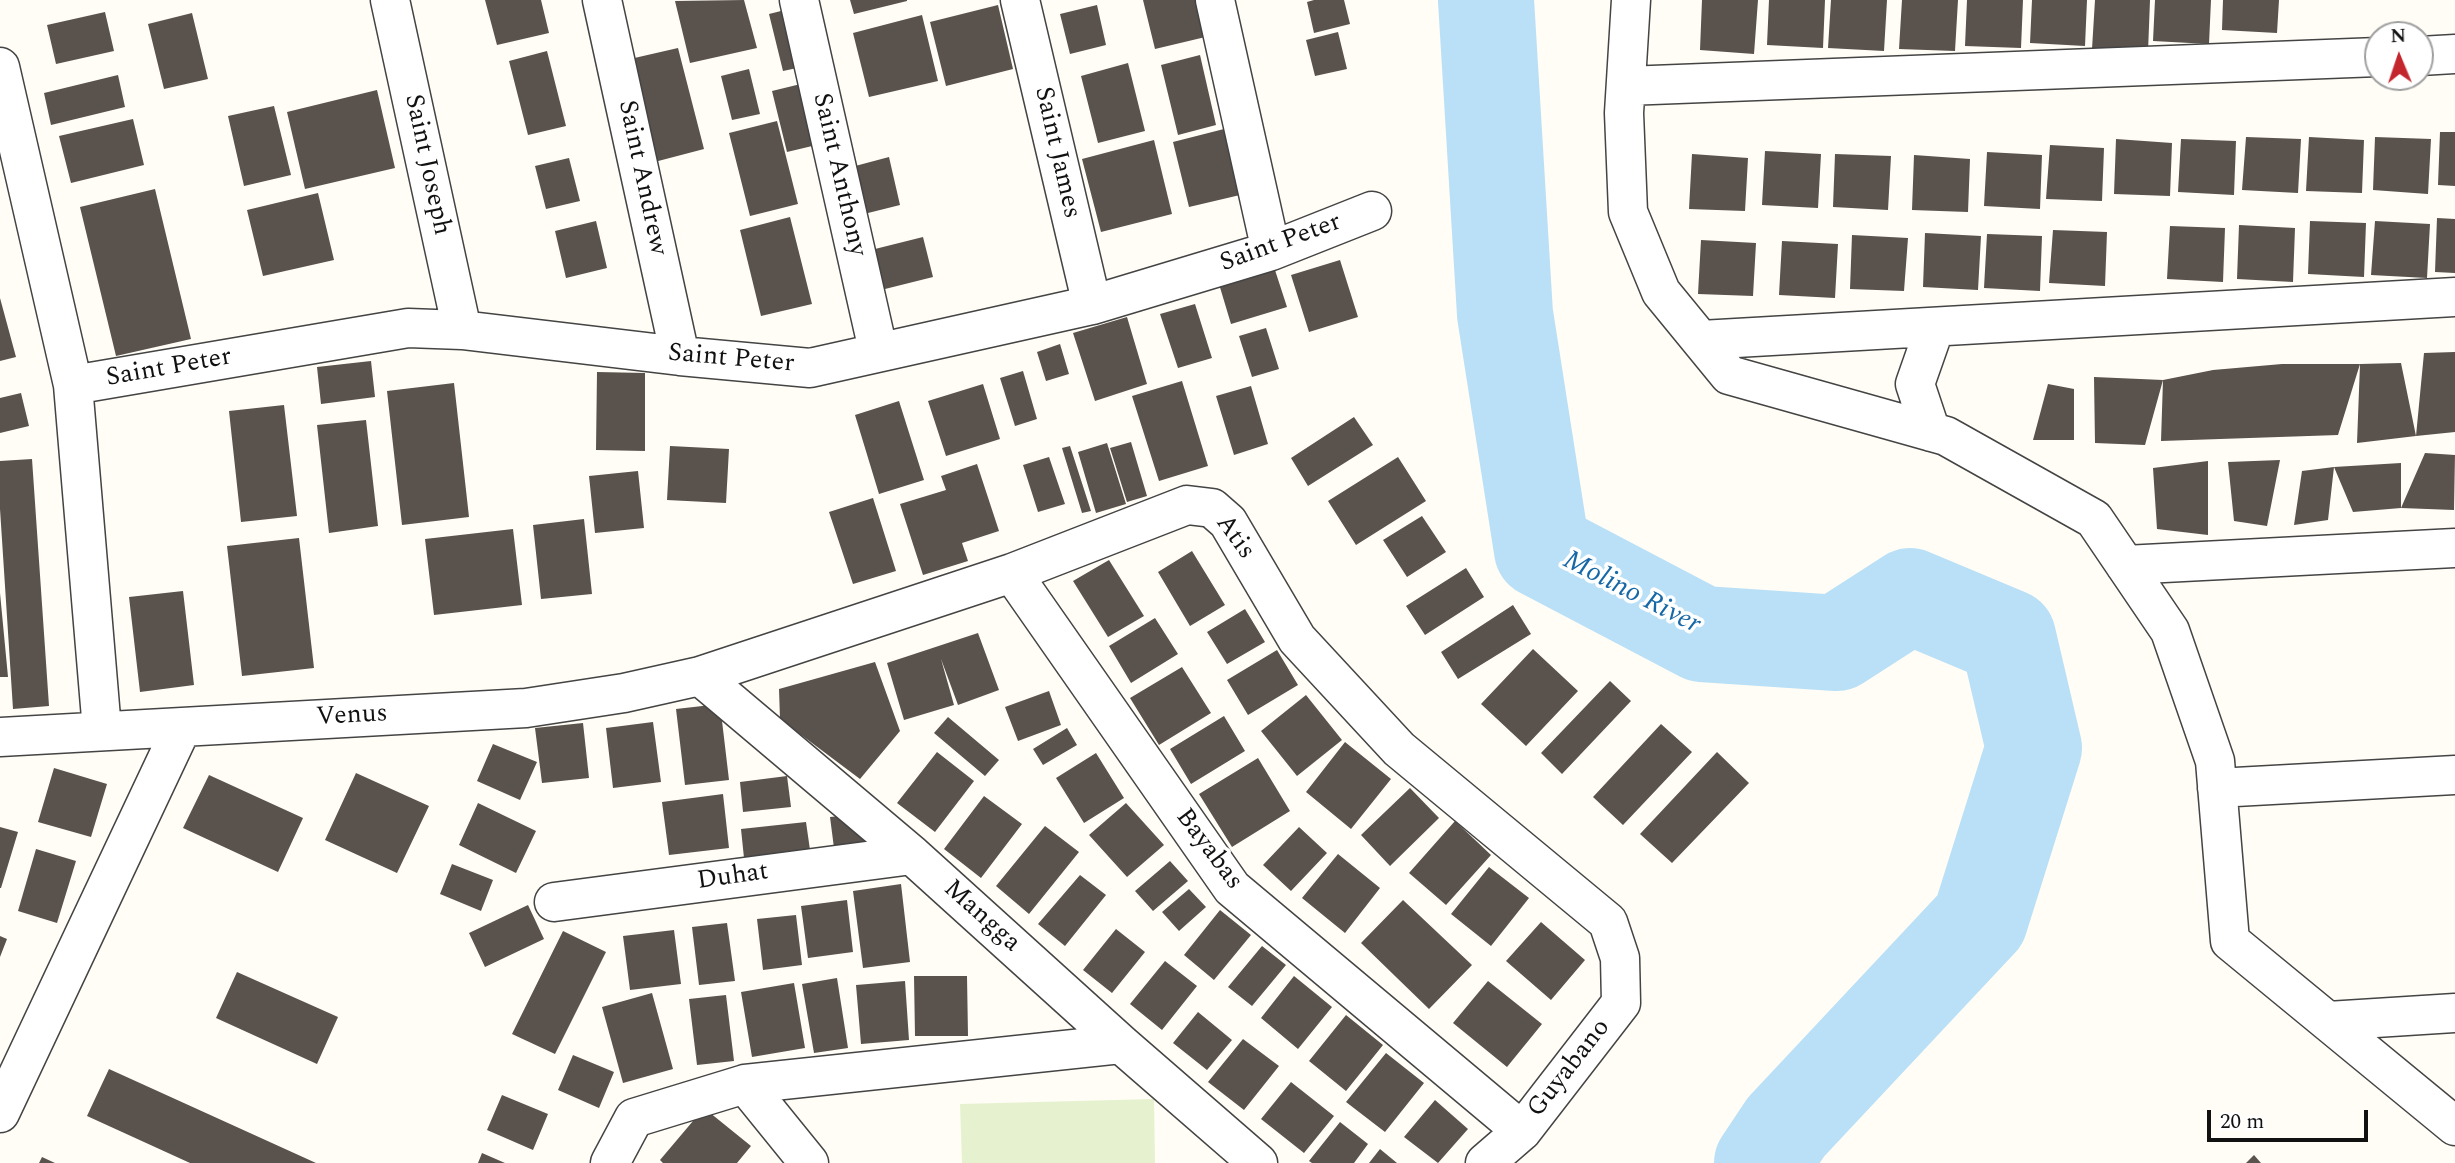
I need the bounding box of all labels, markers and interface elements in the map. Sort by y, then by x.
north arrow [2364,21,2434,91]
text: N [2390,22,2407,51]
street label: Saint James [1026,84,1086,222]
street label: Saint Anthony [804,90,872,260]
street label: Saint Joseph [396,92,456,238]
street label: Saint Andrew [609,98,673,258]
street label: Saint Peter [1216,208,1346,280]
street label: Saint Peter [666,339,796,381]
street label: Saint Peter [104,343,234,395]
street label: Atis [1207,510,1261,566]
water label: Molino River [1557,545,1705,643]
street label: Venus [315,700,389,734]
street label: Bayabas [1167,803,1249,897]
street label: Duhat [695,858,771,898]
street label: Mangga [936,874,1026,960]
street label: Guyabano [1522,1014,1618,1124]
scale bar [2210,1096,2371,1140]
text: 20 m [2220,1106,2264,1138]

